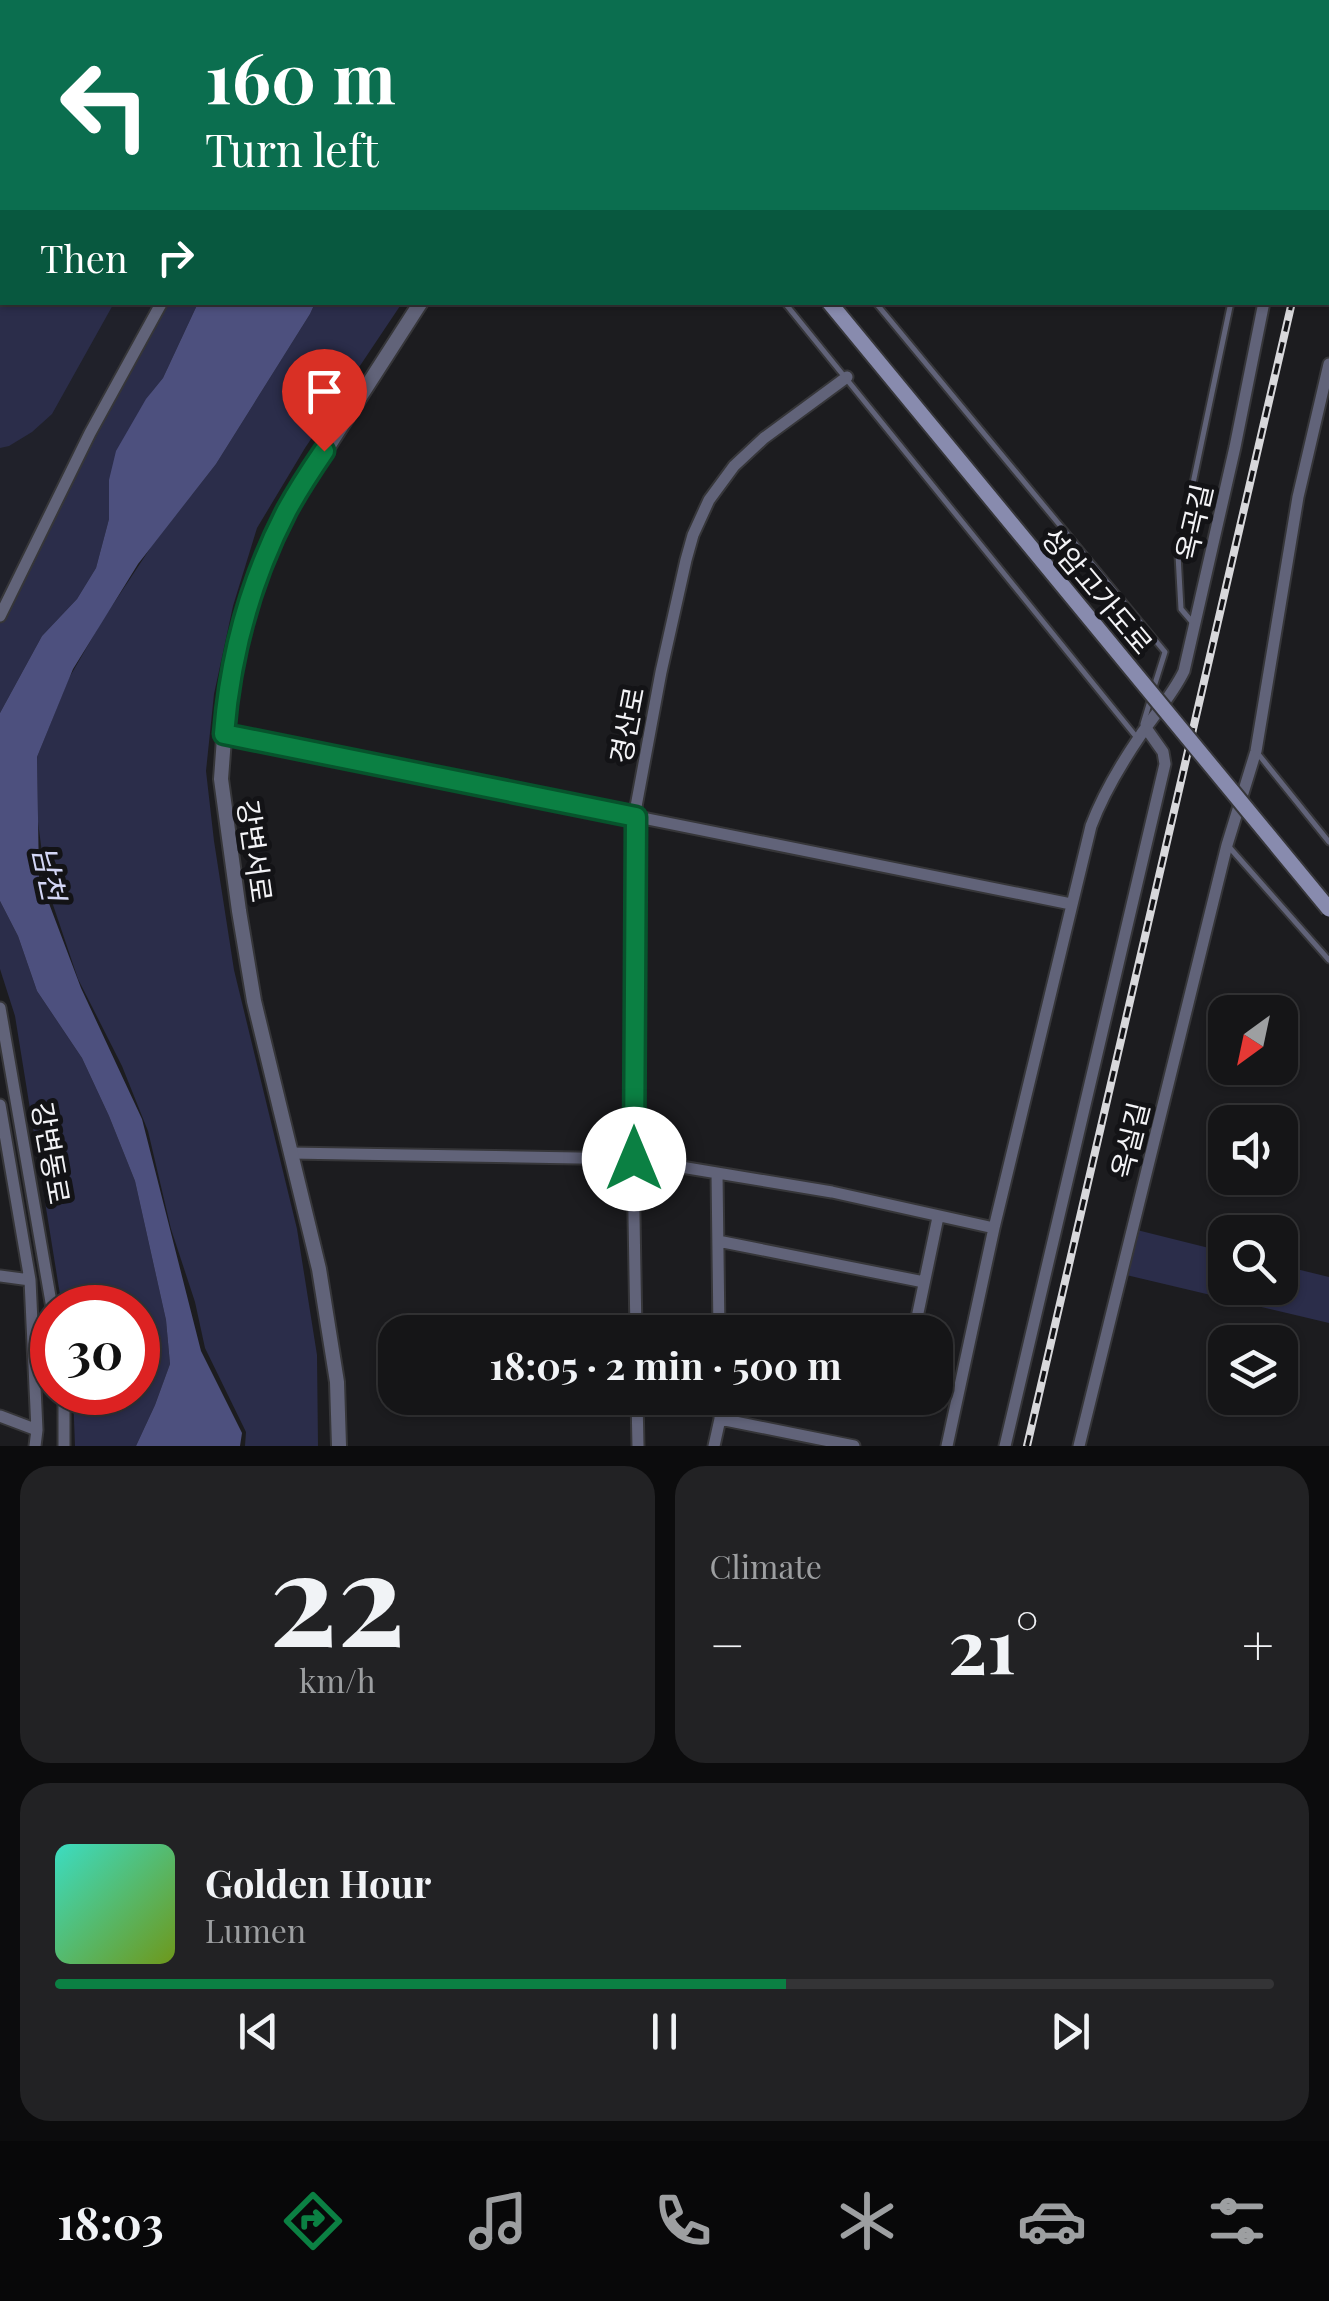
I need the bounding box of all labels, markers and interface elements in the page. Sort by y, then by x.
text: 160 m [205,28,396,122]
icon: left [40,40,170,170]
text: Turn left [205,118,379,178]
icon: right [148,230,203,285]
text: Then [40,232,128,283]
pin [282,349,367,452]
icon: arrive [297,364,352,419]
street label: 옥곡길 [1166,480,1220,564]
street label: 성암고가도로 [1034,519,1162,661]
street label: 경산로 [600,684,652,766]
street label: 강변서로 [231,797,281,905]
water label: 남천 [25,842,76,907]
north arrow [1208,995,1298,1085]
map controls [1208,995,1298,1415]
street label: 옥실길 [1102,1098,1156,1182]
street label: 강변동로 [25,1099,79,1207]
button: sound [1208,1105,1298,1195]
position arrow [582,1107,686,1211]
button: search [1208,1215,1298,1305]
speed limit sign: 30 [30,1285,160,1415]
button: layers [1208,1325,1298,1415]
text: 18:05 · 2 min · 500 m [489,1339,842,1390]
text: 22 [269,1506,405,1680]
text: Climate [710,1544,822,1587]
text: 21° [948,1593,1039,1693]
text: − [710,1606,745,1680]
text: + [1242,1606,1274,1680]
text: km/h [299,1658,376,1701]
text: Golden Hour [205,1857,431,1908]
text: Lumen [205,1908,306,1951]
icon: previous [231,2004,286,2059]
icon: pause [637,2004,692,2059]
icon: next [1043,2004,1098,2059]
icon: directions [278,2186,348,2256]
icon: music [463,2186,533,2256]
icon: phone [648,2186,718,2256]
icon: climate [832,2186,902,2256]
icon: car [1017,2186,1087,2256]
icon: filters [1202,2186,1272,2256]
text: 18:03 [57,2191,164,2251]

